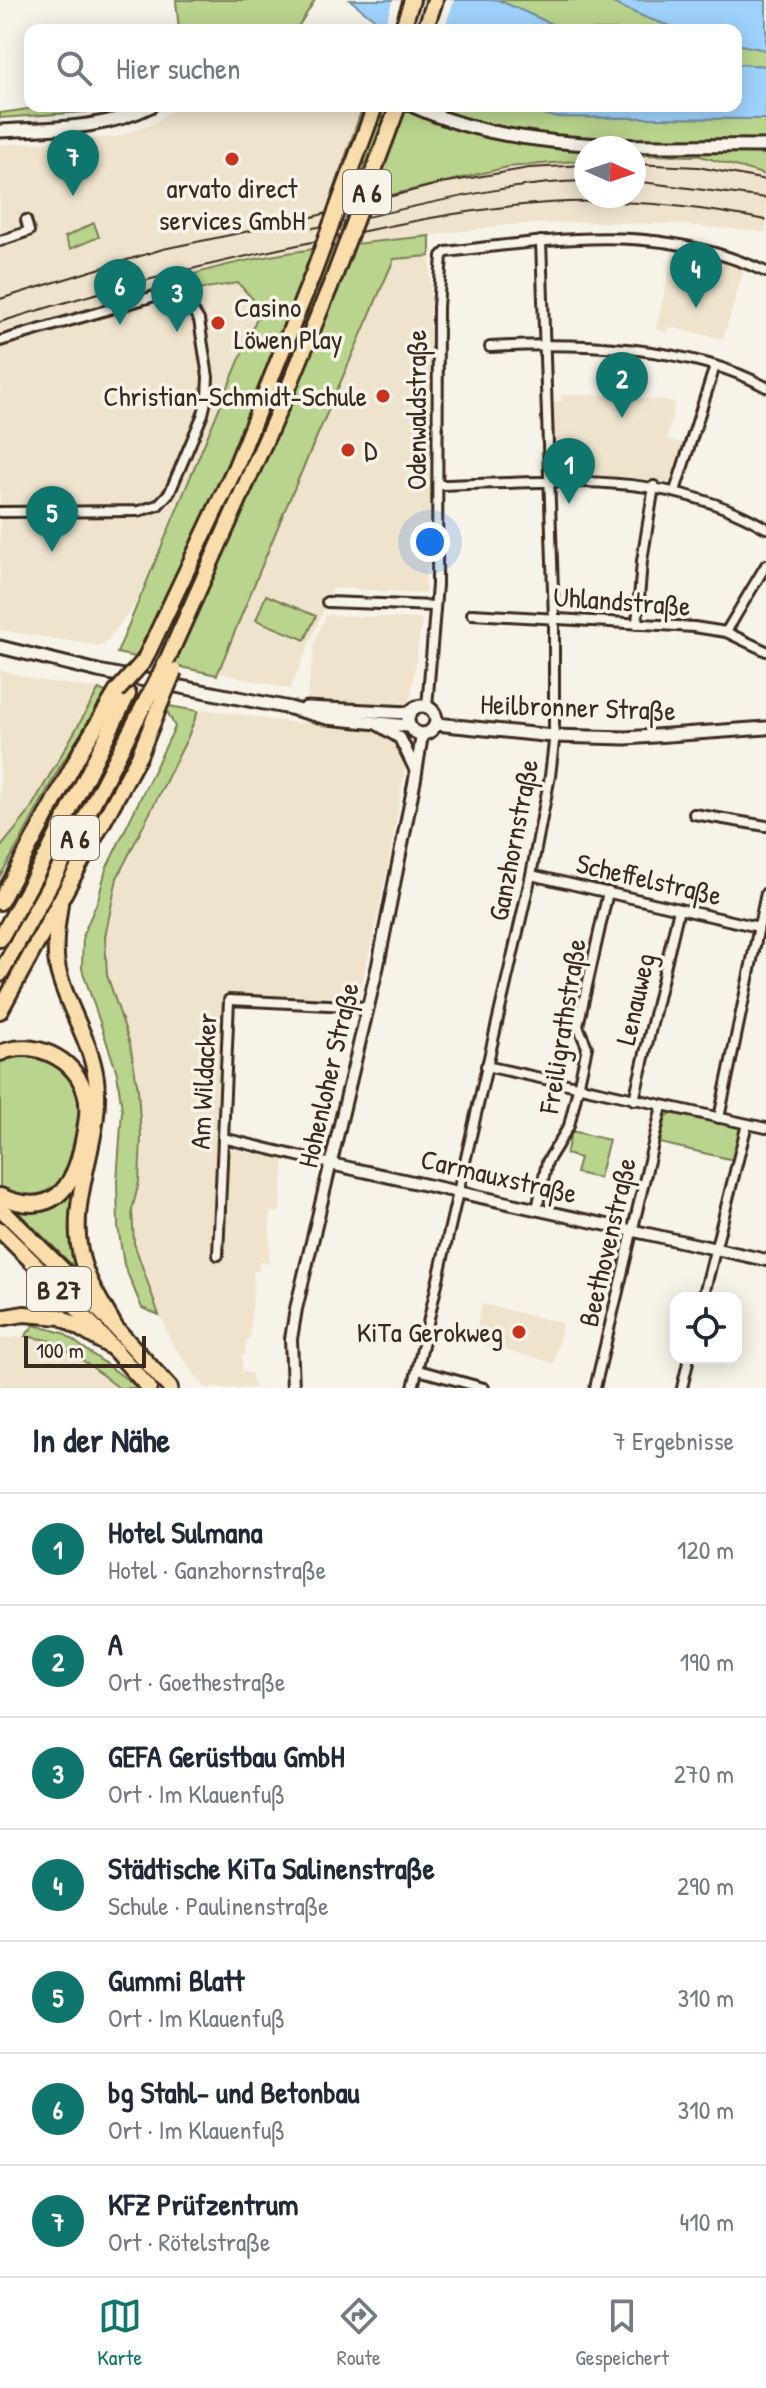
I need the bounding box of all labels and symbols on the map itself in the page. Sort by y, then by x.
pin: 7 [47,130,99,196]
north arrow [574,136,646,208]
marker: arvato direct services GmbH [223,150,241,168]
place label: arvato direct services GmbH [159,169,305,239]
road number: A 6 [343,170,391,214]
pin: 4 [670,242,722,308]
pin: 6 [94,259,146,325]
pin: 3 [151,266,203,332]
place label: Casino Löwen Play [234,288,343,358]
marker: Casino Löwen Play [209,314,227,332]
street label: Odenwaldstraße [397,330,435,490]
pin: 2 [596,352,648,418]
place label: Christian-Schmidt-Schule [103,377,367,415]
marker: Christian-Schmidt-Schule [374,387,392,405]
place label: D [364,431,378,469]
pin: 1 [543,438,595,504]
marker: D [339,441,357,459]
pin: 5 [26,486,78,552]
your location [410,522,450,562]
street label: Uhlandstraße [552,577,692,625]
street label: Heilbronner Straße [480,685,676,729]
street label: Ganzhornstraße [479,756,547,924]
road number: A 6 [51,816,99,860]
street label: Scheffelstraße [573,844,725,914]
street label: Freiligrathstraße [529,936,595,1117]
street label: Lenauweg [606,949,664,1049]
street label: Hohenloher Straße [288,979,368,1171]
street label: Am Wildacker [180,1012,226,1150]
street label: Carmauxstraße [417,1140,581,1212]
street label: Beethovenstraße [569,1154,645,1330]
road number: B 27 [27,1267,91,1311]
place label: KiTa Gerokweg [357,1313,503,1351]
marker: KiTa Gerokweg [510,1323,528,1341]
scale bar [24,1332,146,1368]

